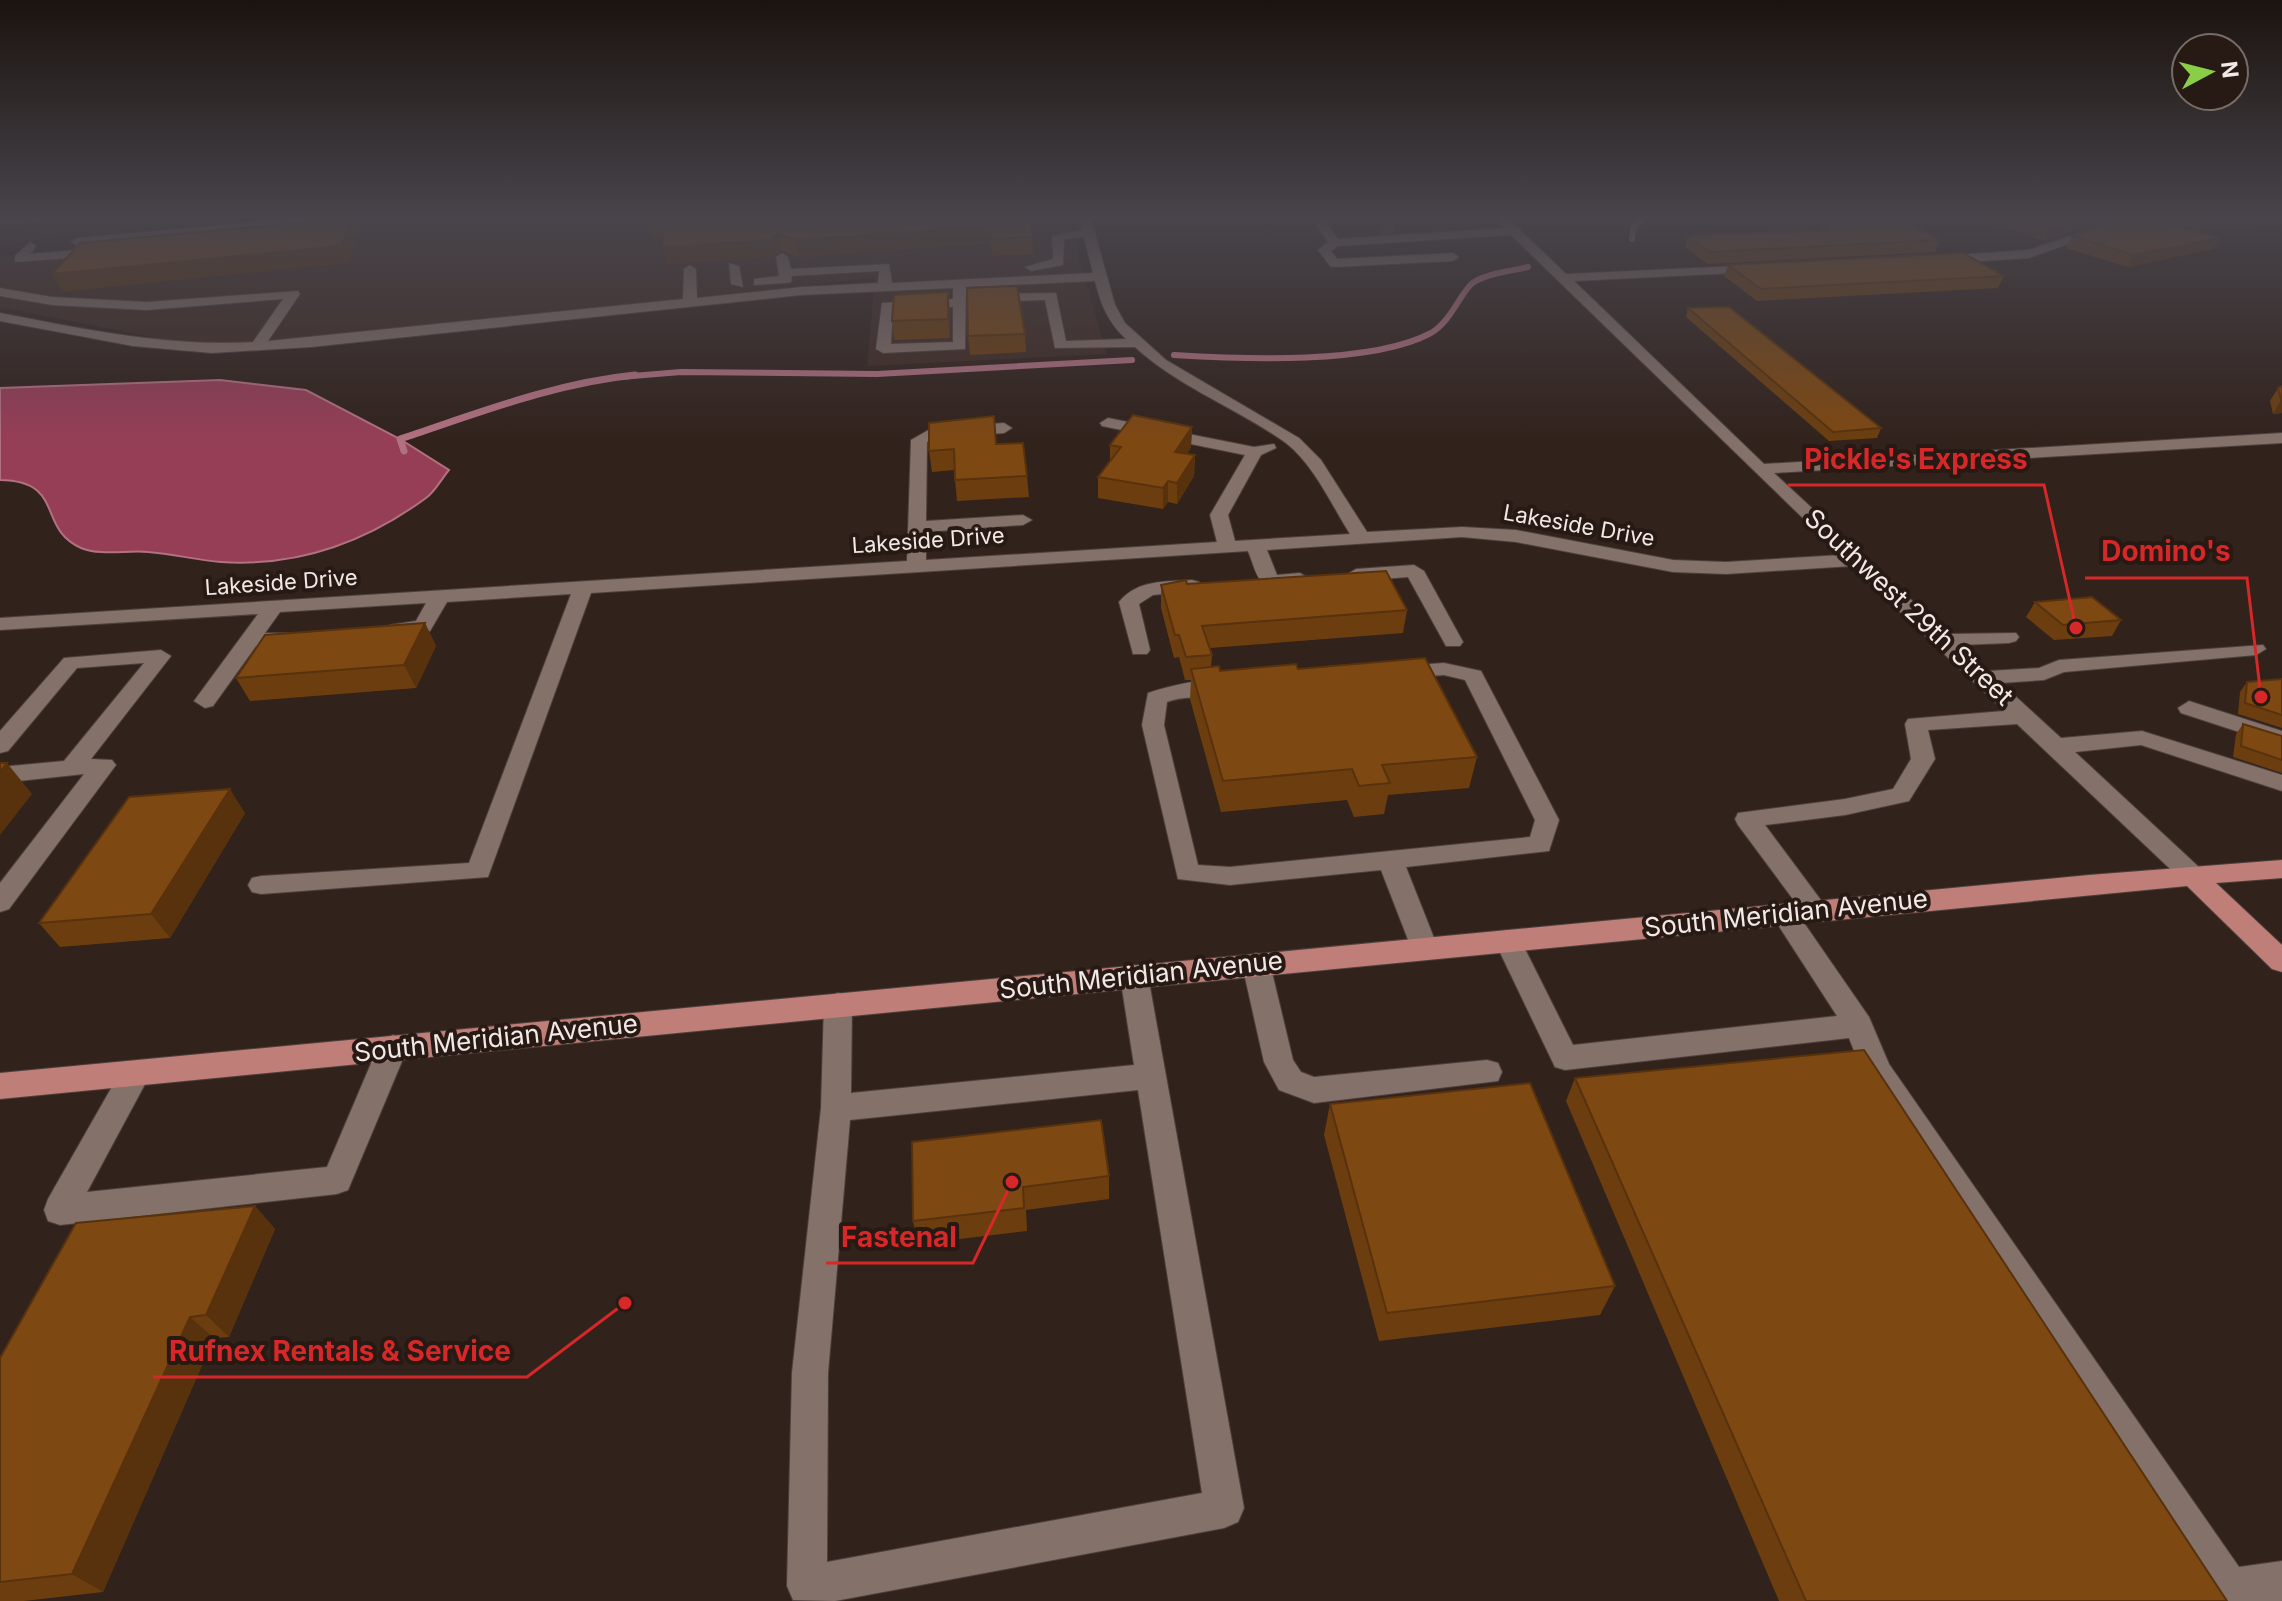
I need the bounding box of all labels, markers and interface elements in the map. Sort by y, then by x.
north arrow [2170,32,2250,112]
text: N [2216,60,2244,79]
callout: Pickle's Express [1788,433,2044,485]
text: Pickle's Express [1804,442,2028,476]
street label: Lakeside Drive [1501,499,1657,551]
street label: Southwest 29th Street [1799,502,2020,711]
street label: Lakeside Drive [851,522,1005,558]
callout: Domino's [2085,526,2247,578]
text: Domino's [2101,534,2231,568]
street label: Lakeside Drive [204,564,358,600]
street label: South Meridian Avenue [1643,882,1929,943]
street label: South Meridian Avenue [998,944,1284,1005]
street label: South Meridian Avenue [353,1007,639,1068]
callout: Fastenal [826,1211,973,1263]
text: Fastenal [841,1220,957,1254]
callout: Rufnex Rentals & Service [153,1325,527,1377]
text: Rufnex Rentals & Service [169,1334,511,1368]

